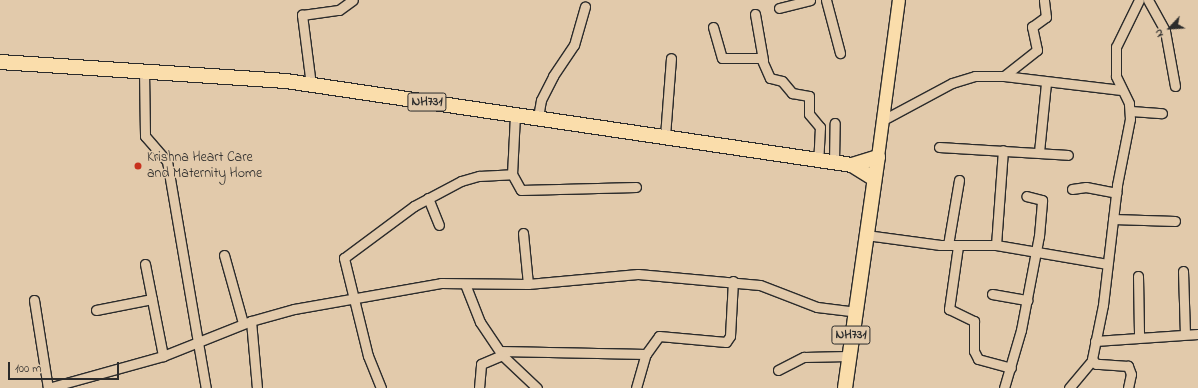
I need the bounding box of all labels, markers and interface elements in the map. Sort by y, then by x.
north arrow [1150,8,1190,48]
text: N [1150,26,1168,40]
road number: NH731 [407,91,447,113]
place label: Krishna Heart Care and Maternity Home [147,150,262,182]
marker: Krishna Heart Care and Maternity Home [132,160,144,172]
road number: NH731 [831,324,871,346]
scale bar [10,354,121,380]
text: 100 m [15,360,42,378]

